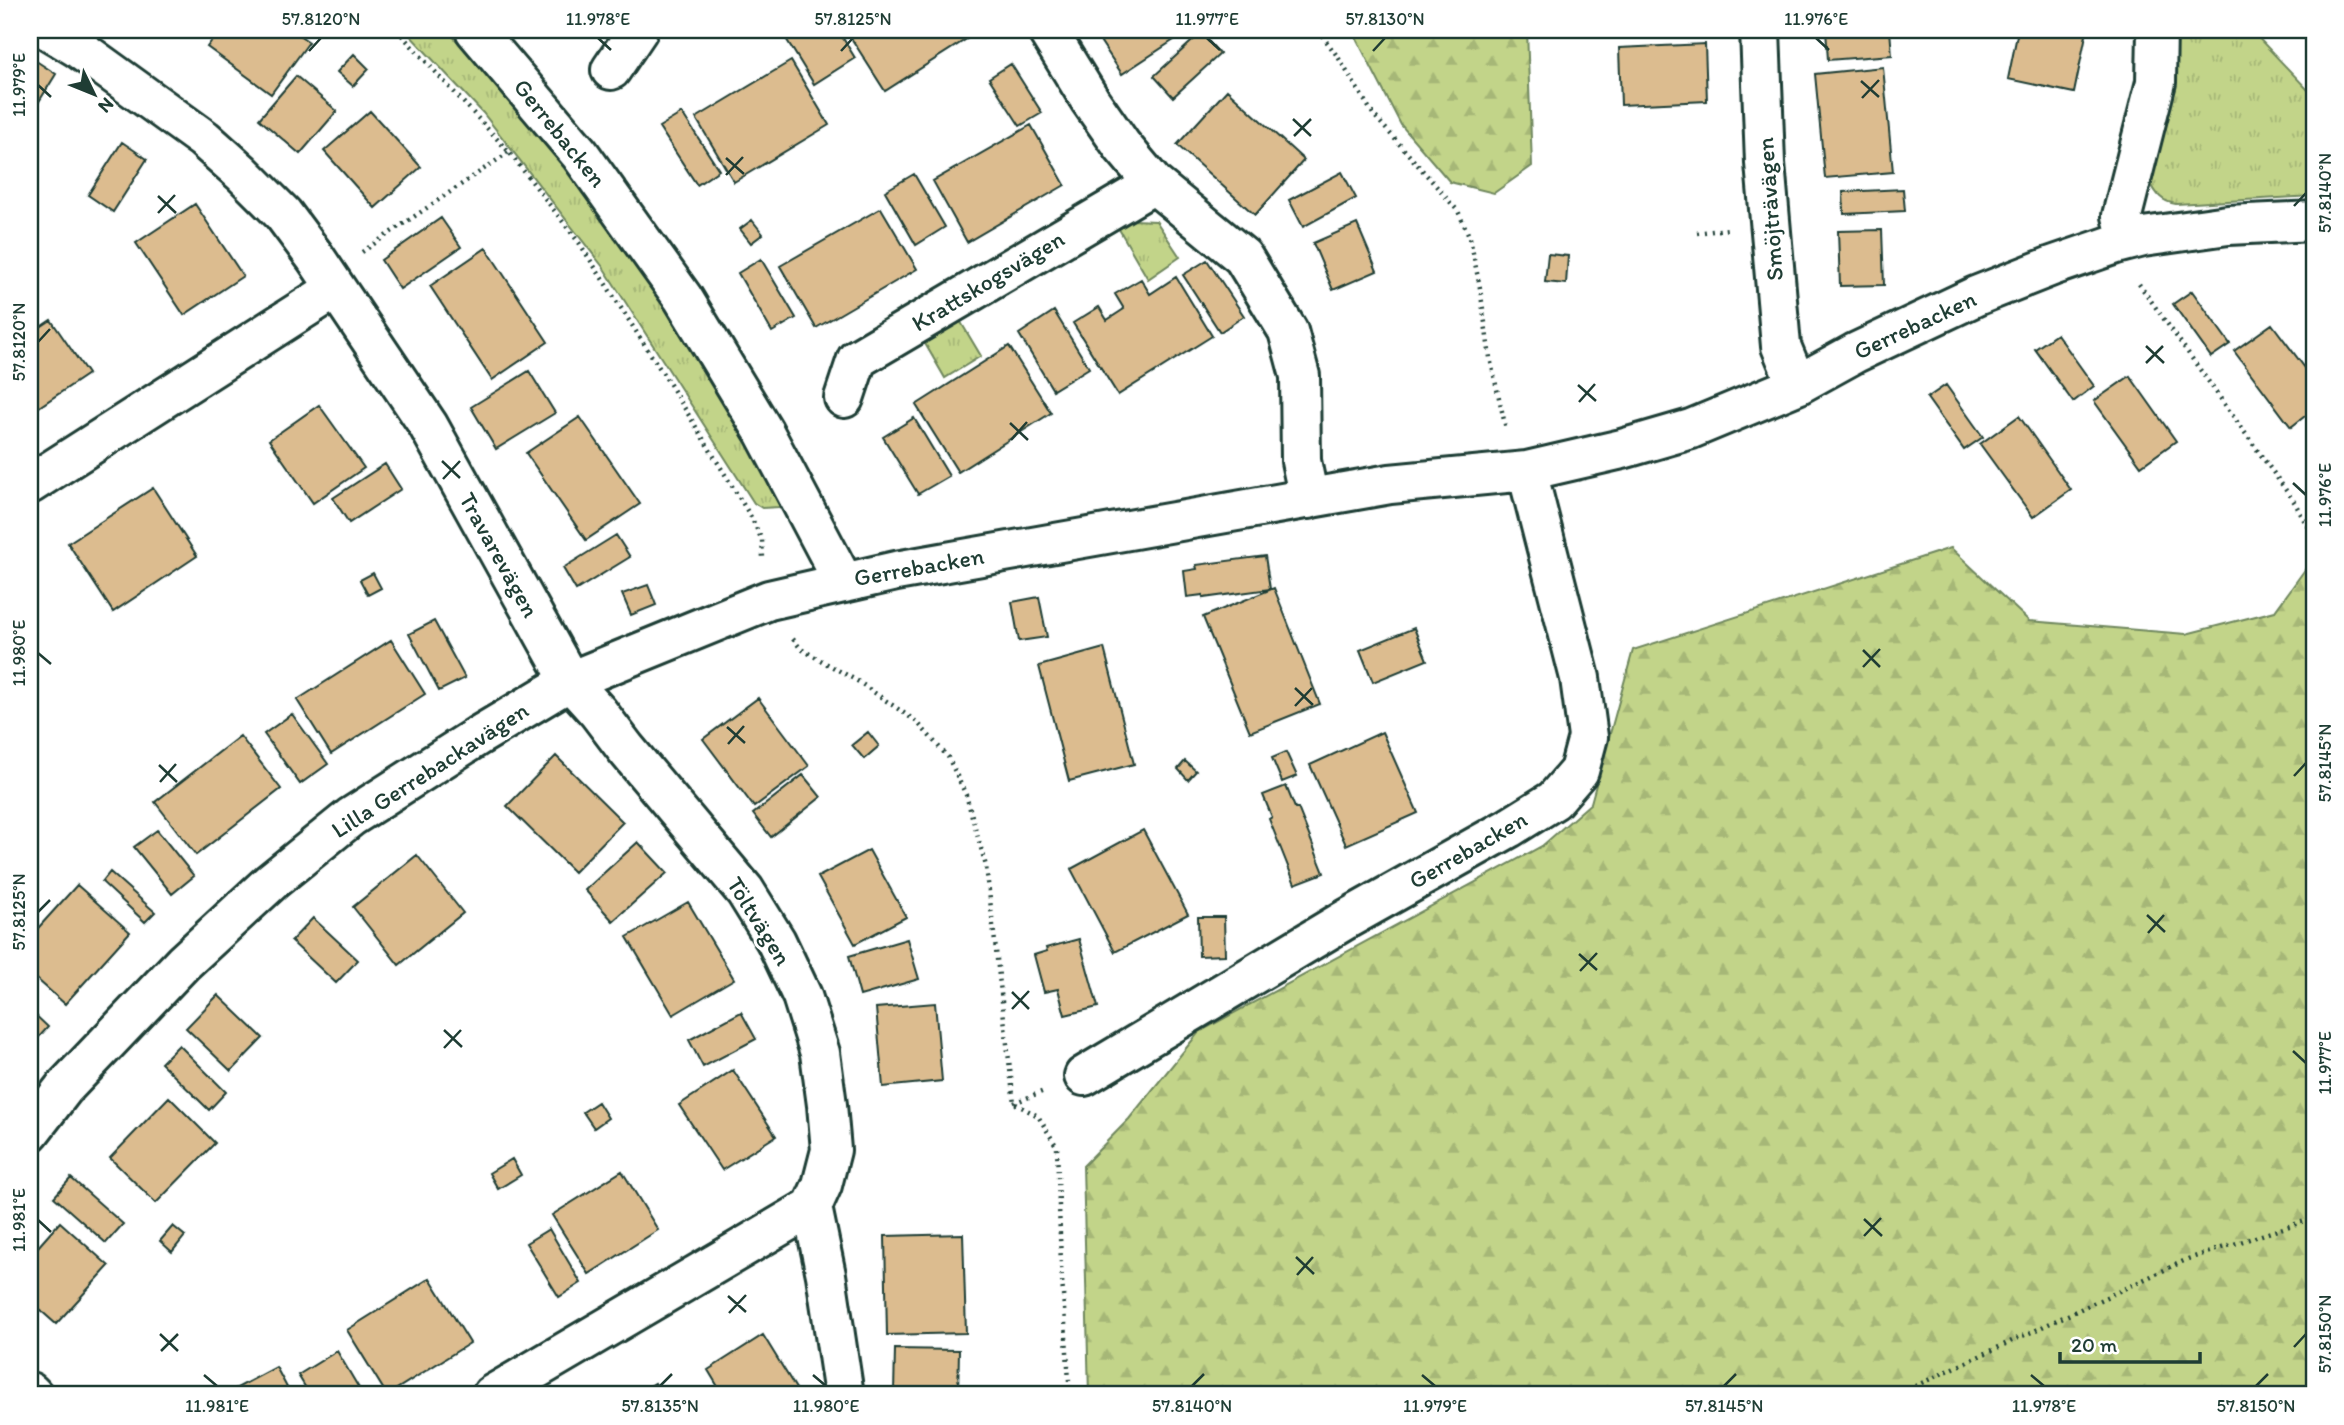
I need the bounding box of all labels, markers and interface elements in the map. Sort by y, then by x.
text: 57.8120°N [281,8,361,30]
text: 11.978°E [566,8,630,30]
text: 57.8125°N [814,8,892,30]
text: 11.977°E [1175,8,1239,30]
text: 57.8130°N [1345,8,1425,30]
text: 11.976°E [1784,8,1848,30]
text: 11.979°E [8,53,30,117]
north arrow [60,60,130,130]
street label: Gerrebacken [508,72,613,193]
text: N [93,93,119,118]
street label: Smöjträvägen [1750,136,1789,282]
text: 57.8140°N [2314,153,2336,233]
street label: Krattskogsvägen [906,224,1069,337]
street label: Gerrebacken [1849,283,1981,365]
text: 57.8120°N [8,302,30,382]
text: 11.976°E [2314,463,2336,527]
street label: Travarevägen [453,487,546,623]
street label: Gerrebacken [852,541,987,592]
text: 11.980°E [8,620,30,686]
street label: Lilla Gerrebackavägen [326,695,534,844]
text: 57.8145°N [2314,724,2336,802]
street label: Gerrebacken [1404,804,1532,895]
street label: Töltvägen [721,871,798,971]
text: 57.8125°N [8,873,30,951]
text: 11.977°E [2314,1031,2336,1095]
text: 11.981°E [8,1188,30,1252]
text: 57.8150°N [2314,1294,2336,1374]
scale bar [2060,1320,2200,1364]
text: 20 m [2071,1332,2118,1357]
text: 11.981°E [185,1395,249,1417]
text: 57.8135°N [621,1395,699,1417]
text: 11.980°E [793,1395,859,1417]
text: 57.8140°N [1152,1395,1232,1417]
text: 11.979°E [1403,1395,1467,1417]
text: 57.8145°N [1685,1395,1763,1417]
text: 11.978°E [2012,1395,2076,1417]
text: 57.8150°N [2216,1395,2296,1417]

